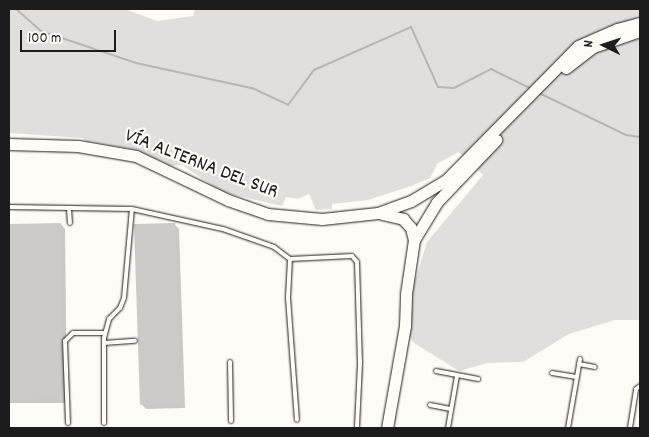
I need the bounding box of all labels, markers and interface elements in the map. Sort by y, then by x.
scale bar [22,20,119,52]
north arrow [579,20,629,70]
text: 100 m [28,28,61,50]
text: N [579,40,599,48]
street label: VÍA ALTERNA DEL SUR [121,125,281,205]

